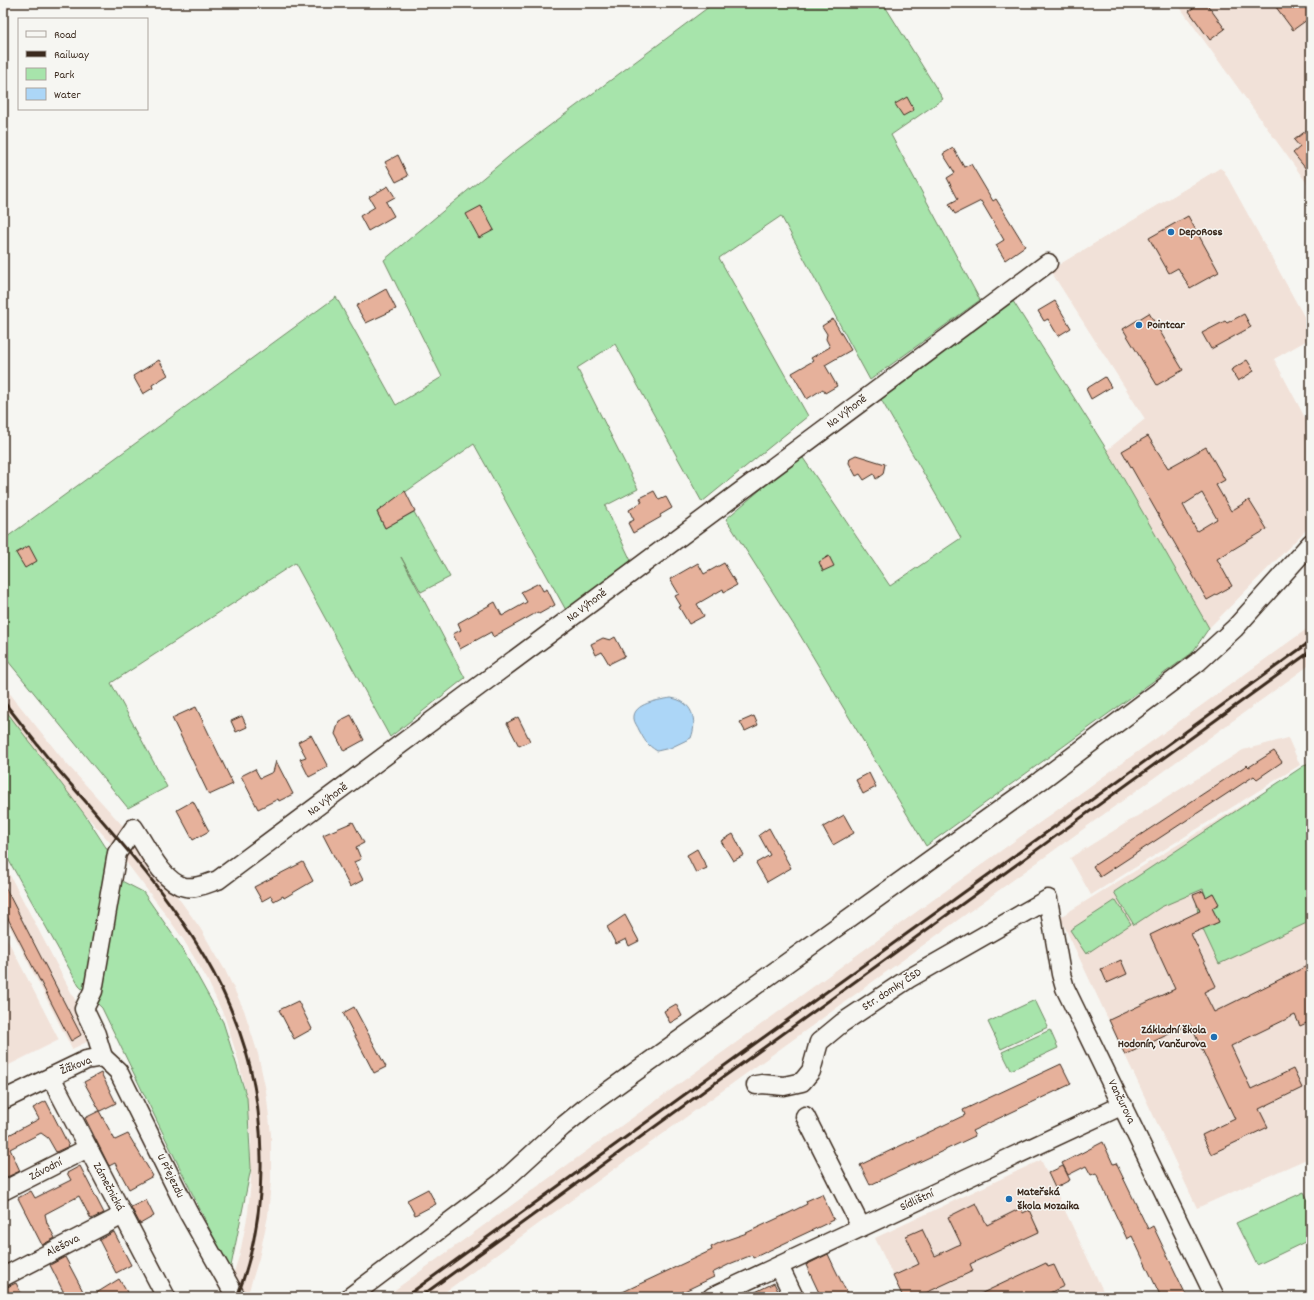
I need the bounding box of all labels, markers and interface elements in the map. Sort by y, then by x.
legend [18,18,148,110]
text: Road [54,27,76,44]
text: Railway [54,47,90,64]
text: Park [54,67,75,84]
text: Water [54,87,81,104]
place label: DepoRoss [1179,224,1223,241]
marker: DepoRoss [1166,227,1176,237]
place label: Pointcar [1147,317,1185,334]
marker: Pointcar [1134,320,1144,330]
street label: Na Výhoně [823,391,871,433]
street label: Na Výhoně [563,585,611,627]
street label: Na Výhoně [304,779,352,821]
street label: Str. domky ČSD [859,964,925,1016]
place label: Základní škola Hodonín, Vančurova [1118,1022,1207,1053]
marker: Základní škola Hodonín, Vančurova [1209,1032,1219,1042]
street label: Žižkova [58,1052,95,1080]
street label: Vančurova [1103,1077,1139,1127]
street label: U Přejezdu [152,1151,188,1201]
street label: Závodní [27,1154,66,1186]
street label: Zámečnická [88,1160,128,1214]
place label: Mateřská škola Mozaika [1017,1184,1080,1215]
street label: Sídlištní [897,1185,937,1216]
marker: Mateřská škola Mozaika [1004,1194,1014,1204]
street label: Alešova [43,1230,83,1262]

